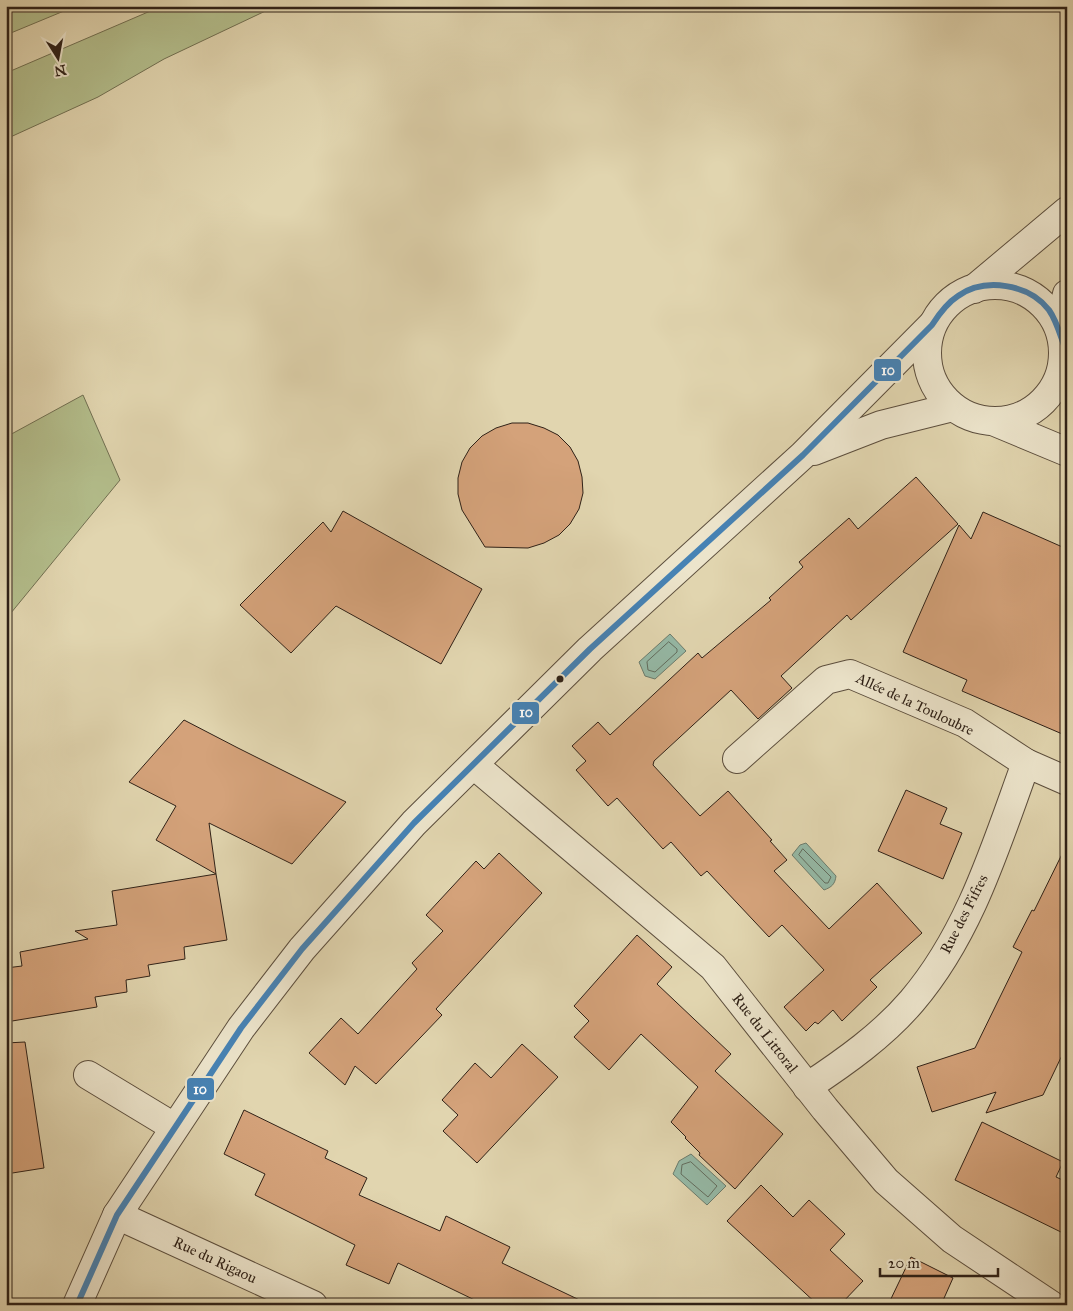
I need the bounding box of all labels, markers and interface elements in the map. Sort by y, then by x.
north arrow [32,32,82,82]
text: N [53,61,68,80]
line badge: 10 [873,358,902,382]
text: 10 [881,362,895,379]
street label: Allée de la Touloubre [852,668,977,739]
unlabelled marker [555,674,565,684]
line badge: 10 [511,701,540,725]
text: 10 [519,704,533,721]
street label: Rue des Fifres [936,871,992,957]
street label: Rue du Littoral [728,990,802,1077]
line badge: 10 [186,1077,215,1101]
text: 10 [193,1081,207,1098]
street label: Rue du Rigaou [170,1233,260,1287]
scale bar [880,1246,998,1278]
text: 20 m [888,1254,920,1272]

